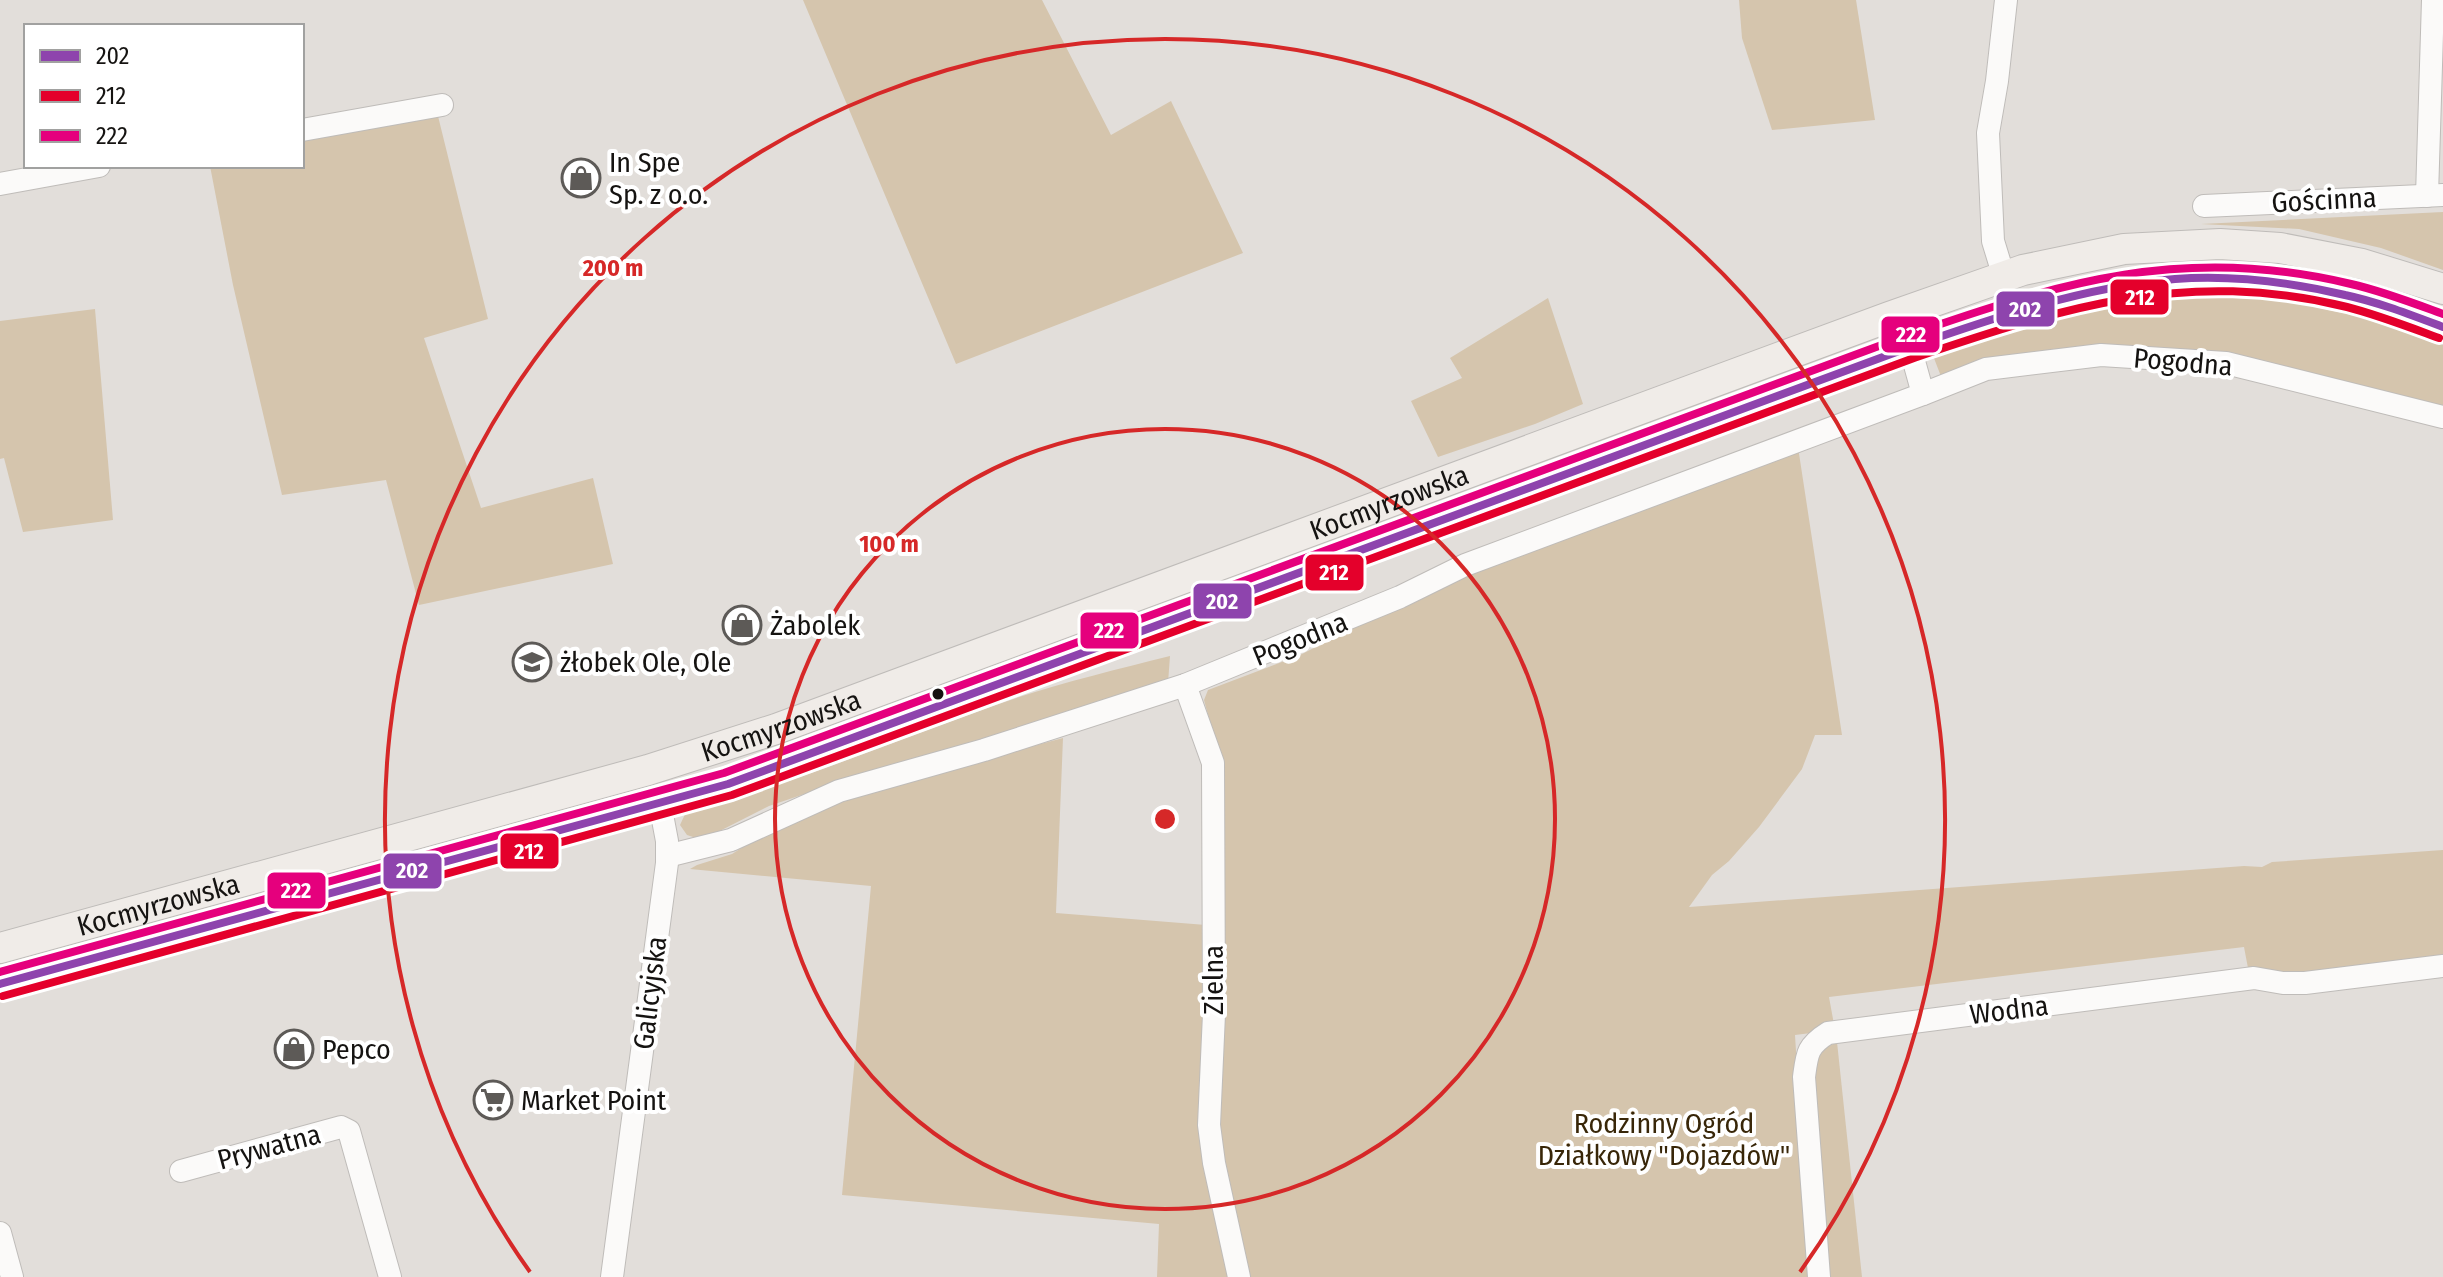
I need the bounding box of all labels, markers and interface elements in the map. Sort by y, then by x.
legend [24,24,304,168]
text: 202 [96,42,129,70]
text: 212 [96,82,126,110]
text: 222 [96,122,128,150]
place label: In Spe Sp. z o.o. [609,146,708,211]
shop icon: In Spe Sp. z o.o. [560,157,602,199]
street label: Gościnna [2271,181,2377,219]
text: 200 m [582,254,643,282]
line badge: 212 [2109,278,2170,316]
text: 212 [2124,284,2155,311]
line badge: 202 [1995,290,2056,328]
text: 202 [2008,296,2041,323]
line badge: 222 [1880,315,1941,354]
text: 222 [1895,321,1926,348]
street label: Pogodna [2132,341,2234,383]
street label: Kocmyrzowska [1305,458,1473,547]
text: 100 m [859,530,919,558]
line badge: 212 [1304,553,1365,592]
text: 212 [1318,559,1349,586]
line badge: 202 [1192,582,1253,620]
text: 202 [1205,588,1238,615]
shop icon: Żabolek [721,604,763,646]
street label: Pogodna [1248,605,1352,673]
place label: Żabolek [770,609,861,642]
line badge: 222 [1079,611,1140,650]
text: 222 [1093,617,1124,644]
school or university icon: żłobek Ole, Ole [511,641,553,683]
place label: żłobek Ole, Ole [560,646,731,679]
street label: Kocmyrzowska [697,683,865,768]
unlabelled marker [930,686,946,702]
centre of rings [1151,805,1179,833]
line badge: 212 [499,832,560,870]
text: 212 [513,838,544,865]
line badge: 202 [382,852,443,890]
text: 202 [395,857,428,884]
street label: Kocmyrzowska [73,867,243,943]
line badge: 222 [266,871,327,910]
text: 222 [280,877,311,904]
street label: Galicyjska [627,935,673,1051]
street label: Zielna [1197,945,1230,1015]
street label: Wodna [1968,989,2050,1031]
shop icon: Pepco [273,1028,315,1070]
place label: Pepco [322,1033,391,1066]
supermarket icon: Market Point [472,1079,514,1121]
place label: Market Point [521,1084,667,1117]
park label: Rodzinny Ogród Działkowy "Dojazdów" [1538,1107,1790,1172]
street label: Prywatna [214,1117,324,1177]

